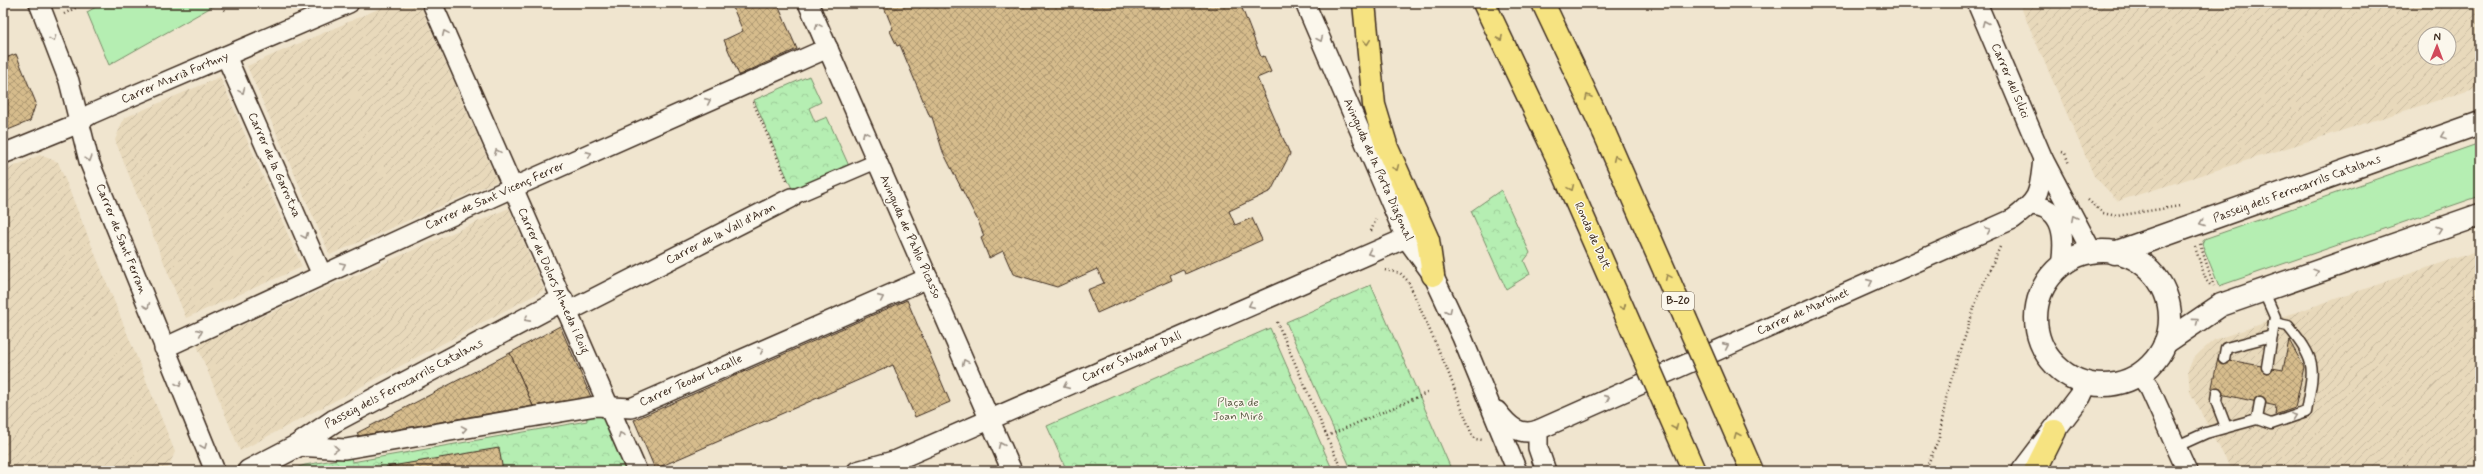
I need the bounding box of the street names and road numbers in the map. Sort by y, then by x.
street label: Carrer del Silici [1987,41,2033,121]
street label: Carrer Marià Fortuny [119,48,231,108]
street label: Avinguda de la Porta Diagonal [1338,96,1417,244]
street label: Carrer de la Garrotxa [244,110,304,220]
street label: Passeig dels Ferrocarrils Catalans [2211,151,2384,227]
street label: Carrer de Sant Vicenç Ferrer [423,158,567,234]
street label: Avinguda de Pablo Picasso [875,172,945,302]
street label: Carrer de Sant Ferran [91,181,151,297]
street label: Carrer de la Vall d'Aran [663,199,779,269]
street label: Ronda de Dalt [1570,200,1614,272]
street label: Carrer de Dolors Almeda i Roig [513,205,593,357]
street label: Carrer de Martinet [1755,284,1852,339]
road number: B-20 [1662,292,1694,310]
street label: Carrer Salvador Dalí [1079,328,1185,386]
street label: Passeig dels Ferrocarrils Catalans [322,335,487,433]
street label: Carrer Teodor Lacalle [637,351,745,411]

